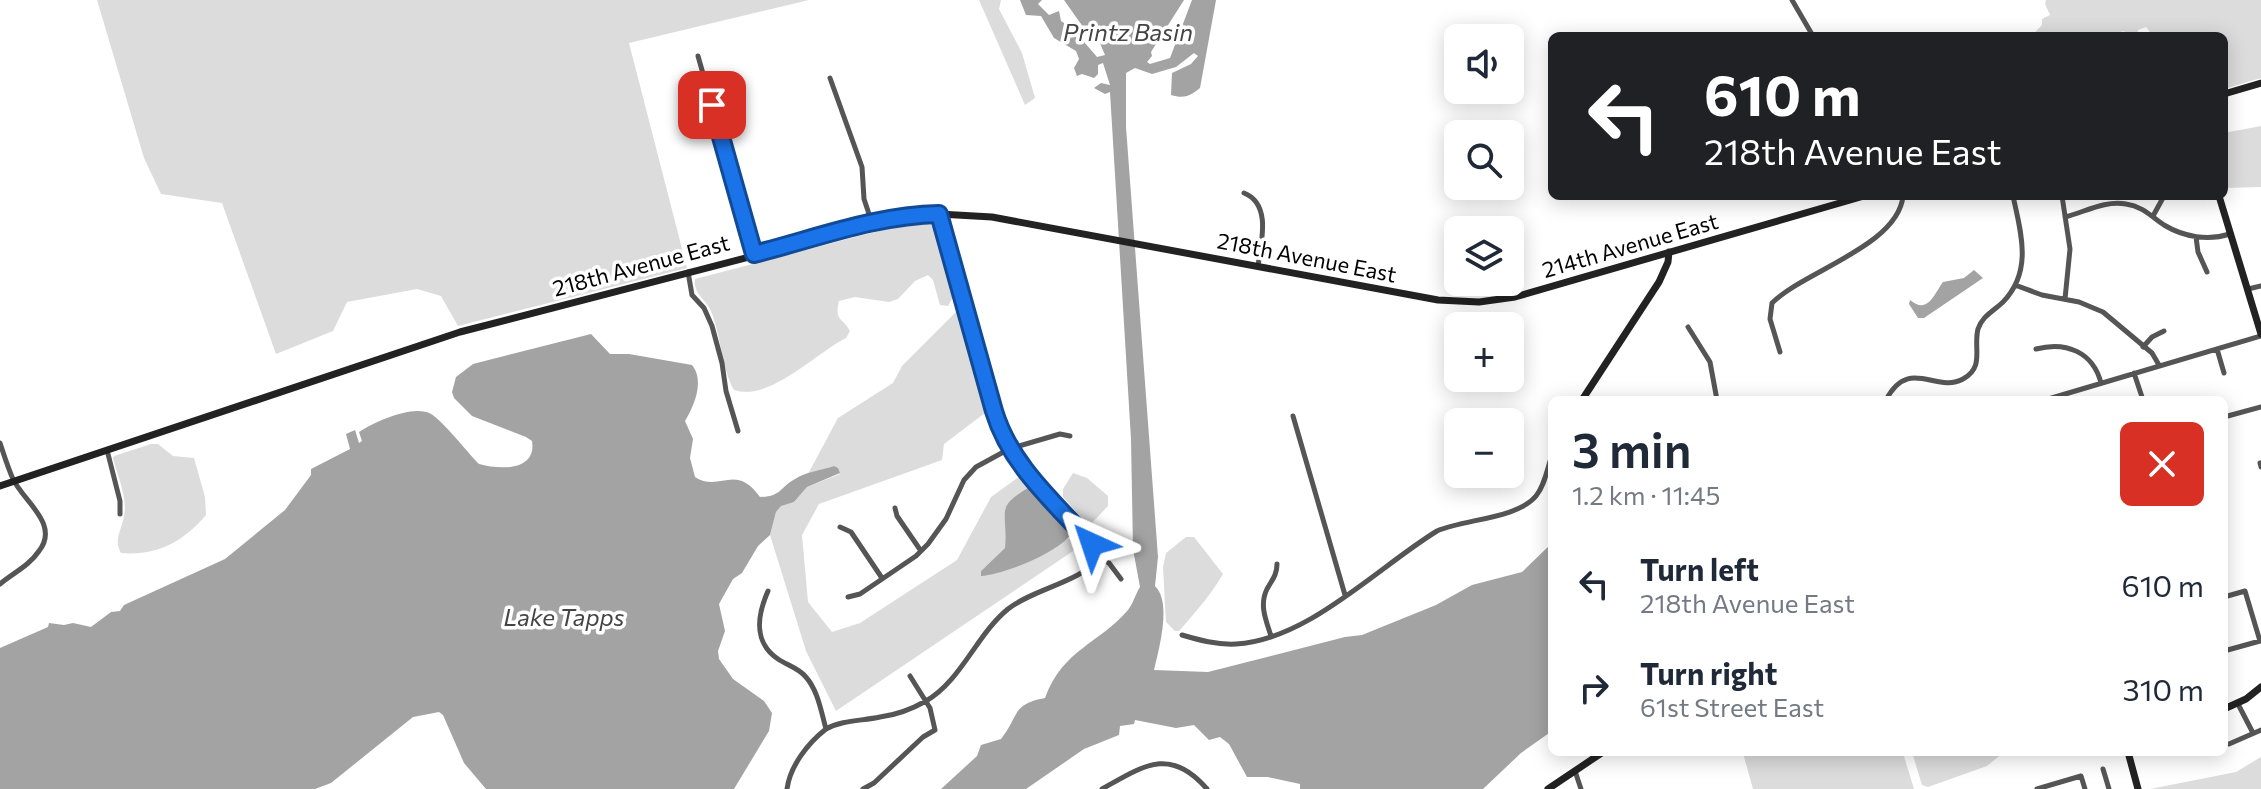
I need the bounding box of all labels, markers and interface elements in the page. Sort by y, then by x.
water label: Printz Basin [1063,17,1193,46]
map controls [1444,24,1524,488]
button: sound [1444,24,1524,104]
text: 610 m [1704,59,1861,128]
icon: left [1572,64,1676,168]
pin [678,71,746,139]
icon: arrive [690,83,734,127]
button: search [1444,120,1524,200]
text: 218th Avenue East [1704,128,2002,172]
street label: 214th Avenue East [1539,207,1721,283]
button: layers [1444,216,1524,296]
street label: 218th Avenue East [1215,226,1399,288]
street label: 218th Avenue East [550,228,732,302]
button: + [1444,312,1524,392]
button: − [1444,408,1524,488]
text: 3 min [1572,419,1692,478]
button: close [2120,422,2204,506]
text: 1.2 km · 11:45 [1572,479,1720,510]
position arrow [1050,502,1134,586]
text: Turn left [1640,550,1759,587]
icon: left [1572,562,1616,606]
text: 610 m [2121,566,2204,603]
text: 218th Avenue East [1640,587,1855,618]
water label: Lake Tapps [504,602,625,631]
text: Turn right [1640,654,1777,691]
icon: right [1572,666,1616,710]
text: 310 m [2123,670,2204,707]
text: 61st Street East [1640,691,1824,722]

